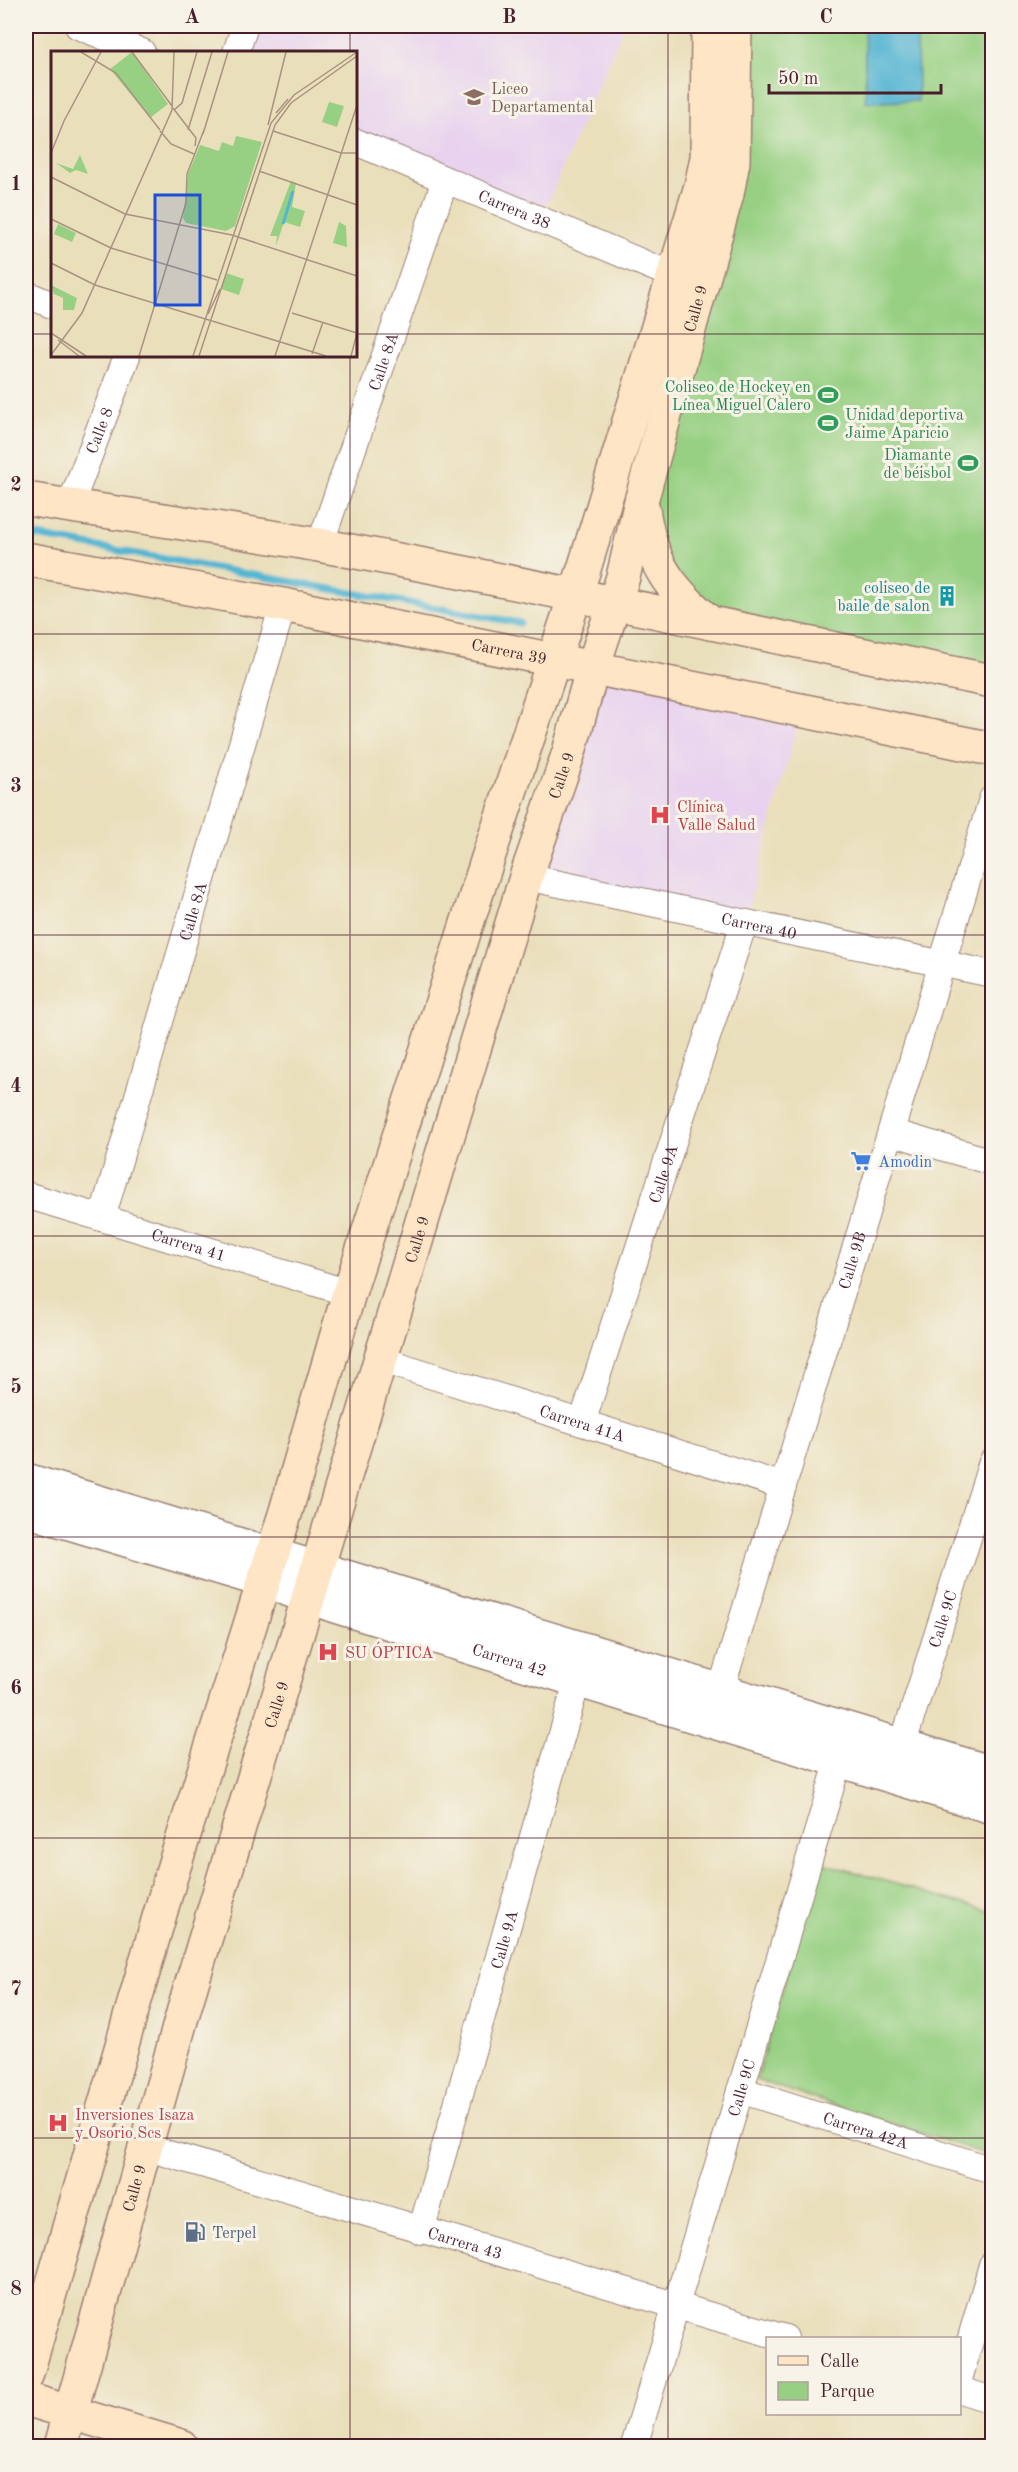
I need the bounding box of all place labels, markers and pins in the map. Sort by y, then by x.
place label: Liceo Departamental [491,82,594,116]
school or university icon: Liceo Departamental [462,85,486,109]
place label: Coliseo de Hockey en Línea Miguel Calero [665,380,811,414]
sports icon: Coliseo de Hockey en Línea Miguel Calero [816,383,840,407]
place label: Unidad deportiva Jaime Aparicio [845,408,964,442]
sports icon: Unidad deportiva Jaime Aparicio [816,411,840,435]
place label: Diamante de béisbol [884,448,951,482]
sports icon: Diamante de béisbol [956,451,980,475]
place label: coliseo de baile de salon [837,581,930,615]
building icon: coliseo de baile de salon [935,584,959,608]
place label: Clínica Valle Salud [677,800,756,834]
hospital icon: Clínica Valle Salud [648,803,672,827]
supermarket icon: Amodin [849,1149,873,1173]
place label: Amodin [878,1155,933,1171]
hospital icon: SU ÓPTICA [316,1640,340,1664]
place label: SU ÓPTICA [345,1641,433,1662]
place label: Inversiones Isaza y Osorio Scs [75,2108,194,2142]
hospital icon: Inversiones Isaza y Osorio Scs [46,2111,70,2135]
fuel station icon: Terpel [183,2220,207,2244]
place label: Terpel [212,2226,256,2242]

